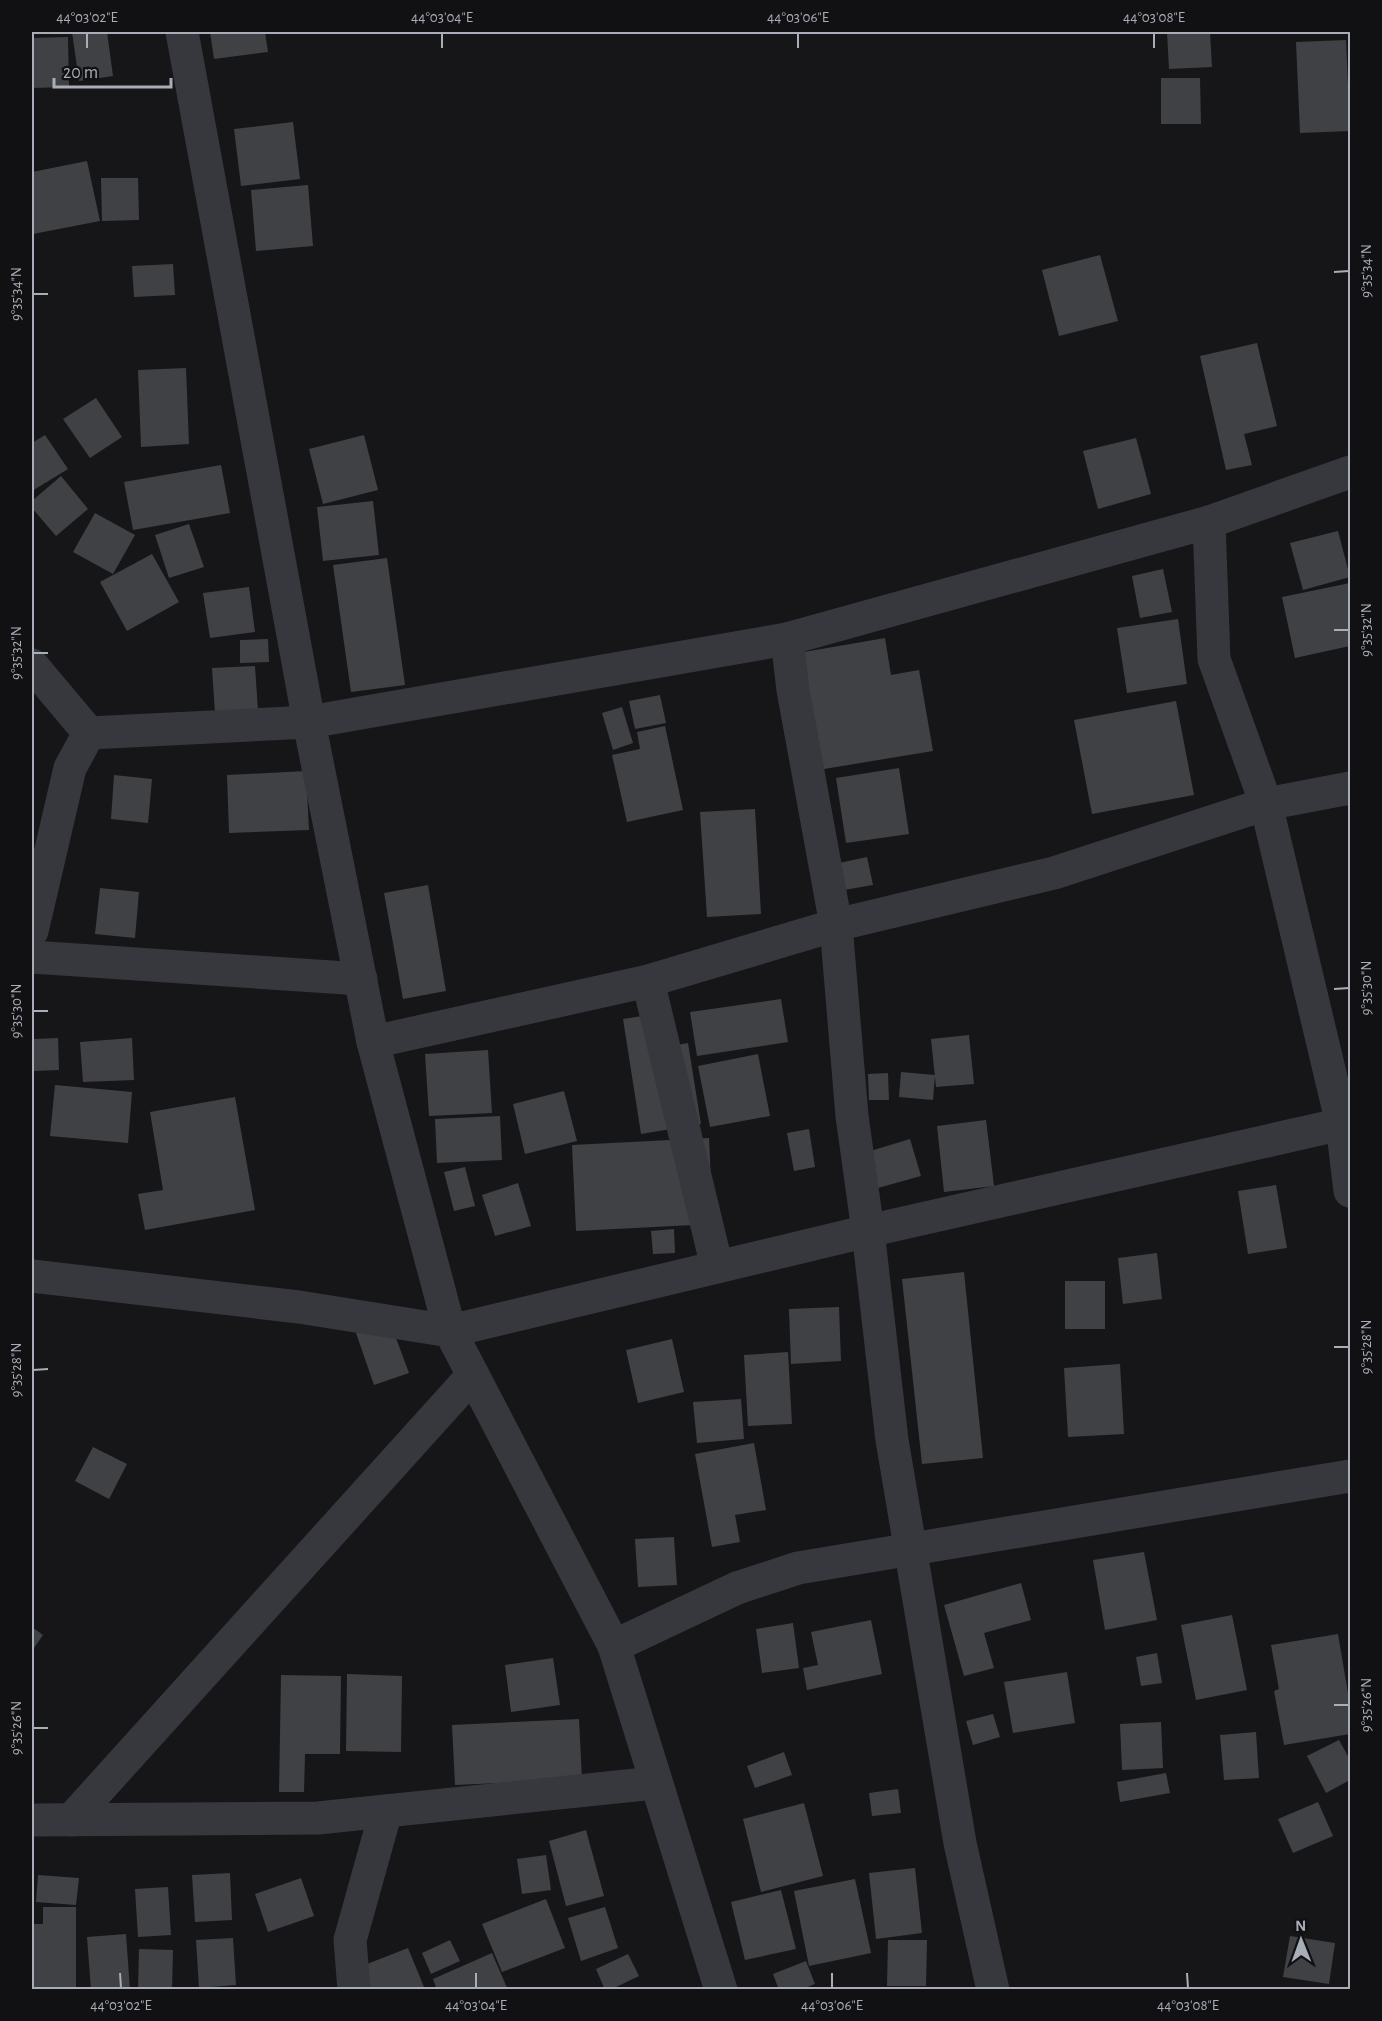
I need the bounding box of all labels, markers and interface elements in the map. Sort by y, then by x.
text: 44°03'02"E [56,10,118,25]
text: 44°03'04"E [411,10,473,25]
text: 44°03'06"E [767,10,829,25]
text: 44°03'08"E [1123,10,1185,25]
scale bar [54,51,171,89]
text: 20 m [63,64,98,82]
text: 9°35'34"N [1359,244,1374,298]
text: 9°35'34"N [9,267,24,321]
text: 9°35'32"N [1359,603,1374,657]
text: 9°35'32"N [9,626,24,680]
text: 9°35'30"N [1359,961,1374,1015]
text: 9°35'30"N [9,984,24,1038]
text: 9°35'28"N [1359,1320,1374,1374]
text: 9°35'28"N [9,1343,24,1397]
text: 9°35'26"N [1359,1678,1374,1732]
text: 9°35'26"N [9,1701,24,1755]
north arrow [1271,1910,1331,1970]
text: N [1295,1918,1306,1934]
text: 44°03'02"E [90,1998,152,2013]
text: 44°03'04"E [445,1998,507,2013]
text: 44°03'06"E [801,1998,863,2013]
text: 44°03'08"E [1157,1998,1219,2013]

